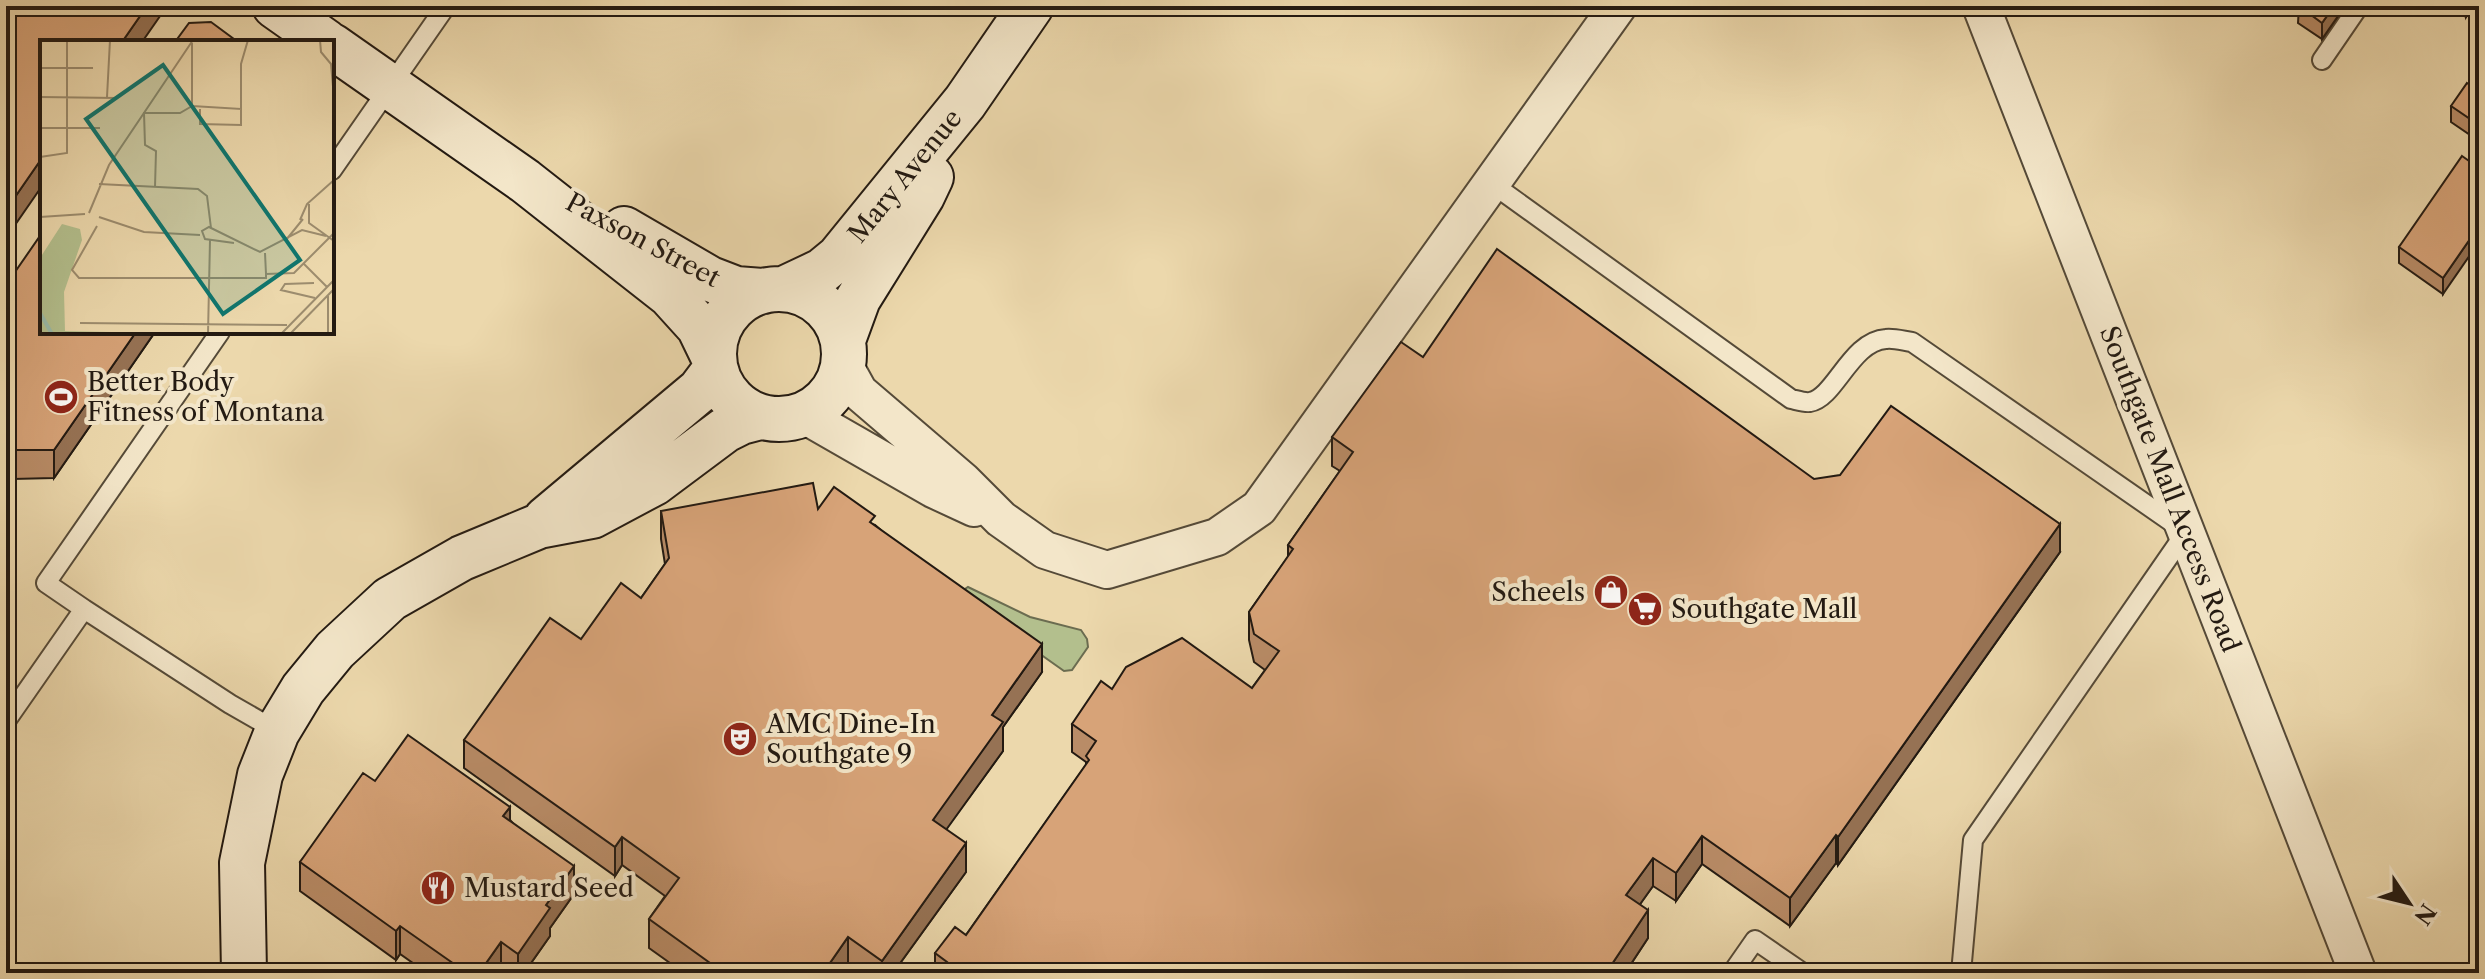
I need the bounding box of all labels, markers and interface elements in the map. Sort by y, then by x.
inset map [40,40,334,334]
street label: Mary Avenue [841,103,969,249]
street label: Paxson Street [561,186,726,294]
street label: Southgate Mall Access Road [2093,321,2247,657]
place label: Better Body Fitness of Montana [87,366,324,428]
sports icon: Better Body Fitness of Montana [42,378,80,416]
shop icon: Scheels [1592,573,1630,611]
place label: Scheels [1491,576,1585,608]
supermarket icon: Southgate Mall [1626,590,1664,628]
place label: Southgate Mall [1671,593,1858,625]
place label: AMC Dine-In Southgate 9 [765,708,936,770]
theatre icon: AMC Dine-In Southgate 9 [721,720,759,758]
north arrow [2369,863,2449,943]
restaurant icon: Mustard Seed [419,869,457,907]
place label: Mustard Seed [464,872,634,904]
text: N [2408,899,2442,930]

